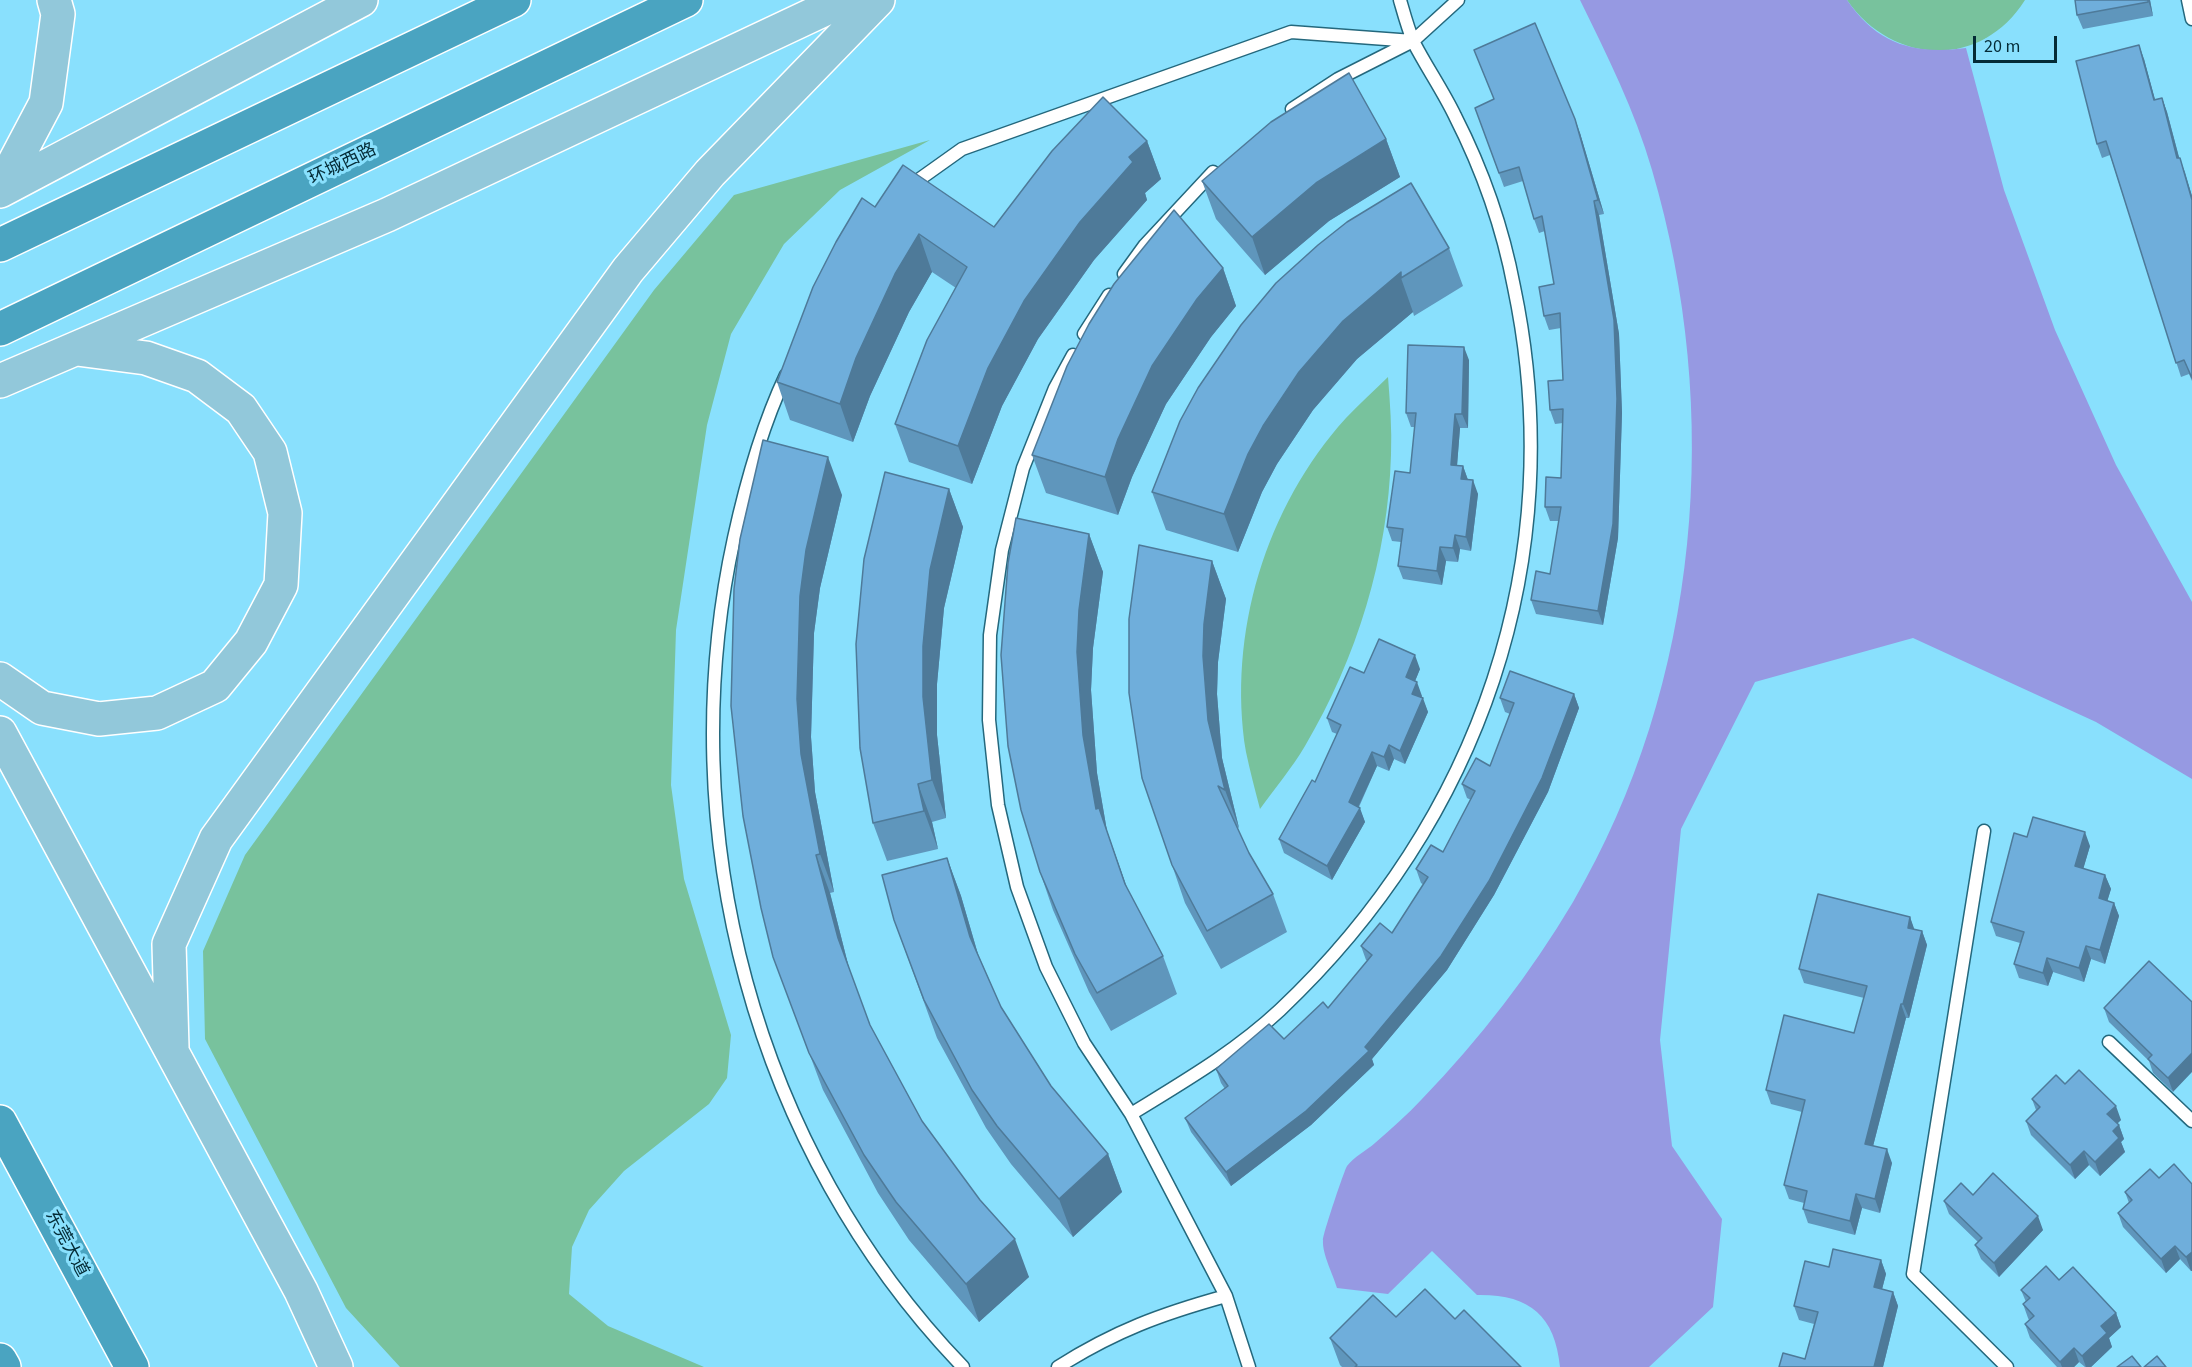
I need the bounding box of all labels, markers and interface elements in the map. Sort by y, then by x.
scale bar [1976,24,2060,62]
text: 20 m [1984,34,2020,59]
street label: 环城西路 [306,140,380,190]
street label: 东莞大道 [40,1207,92,1281]

